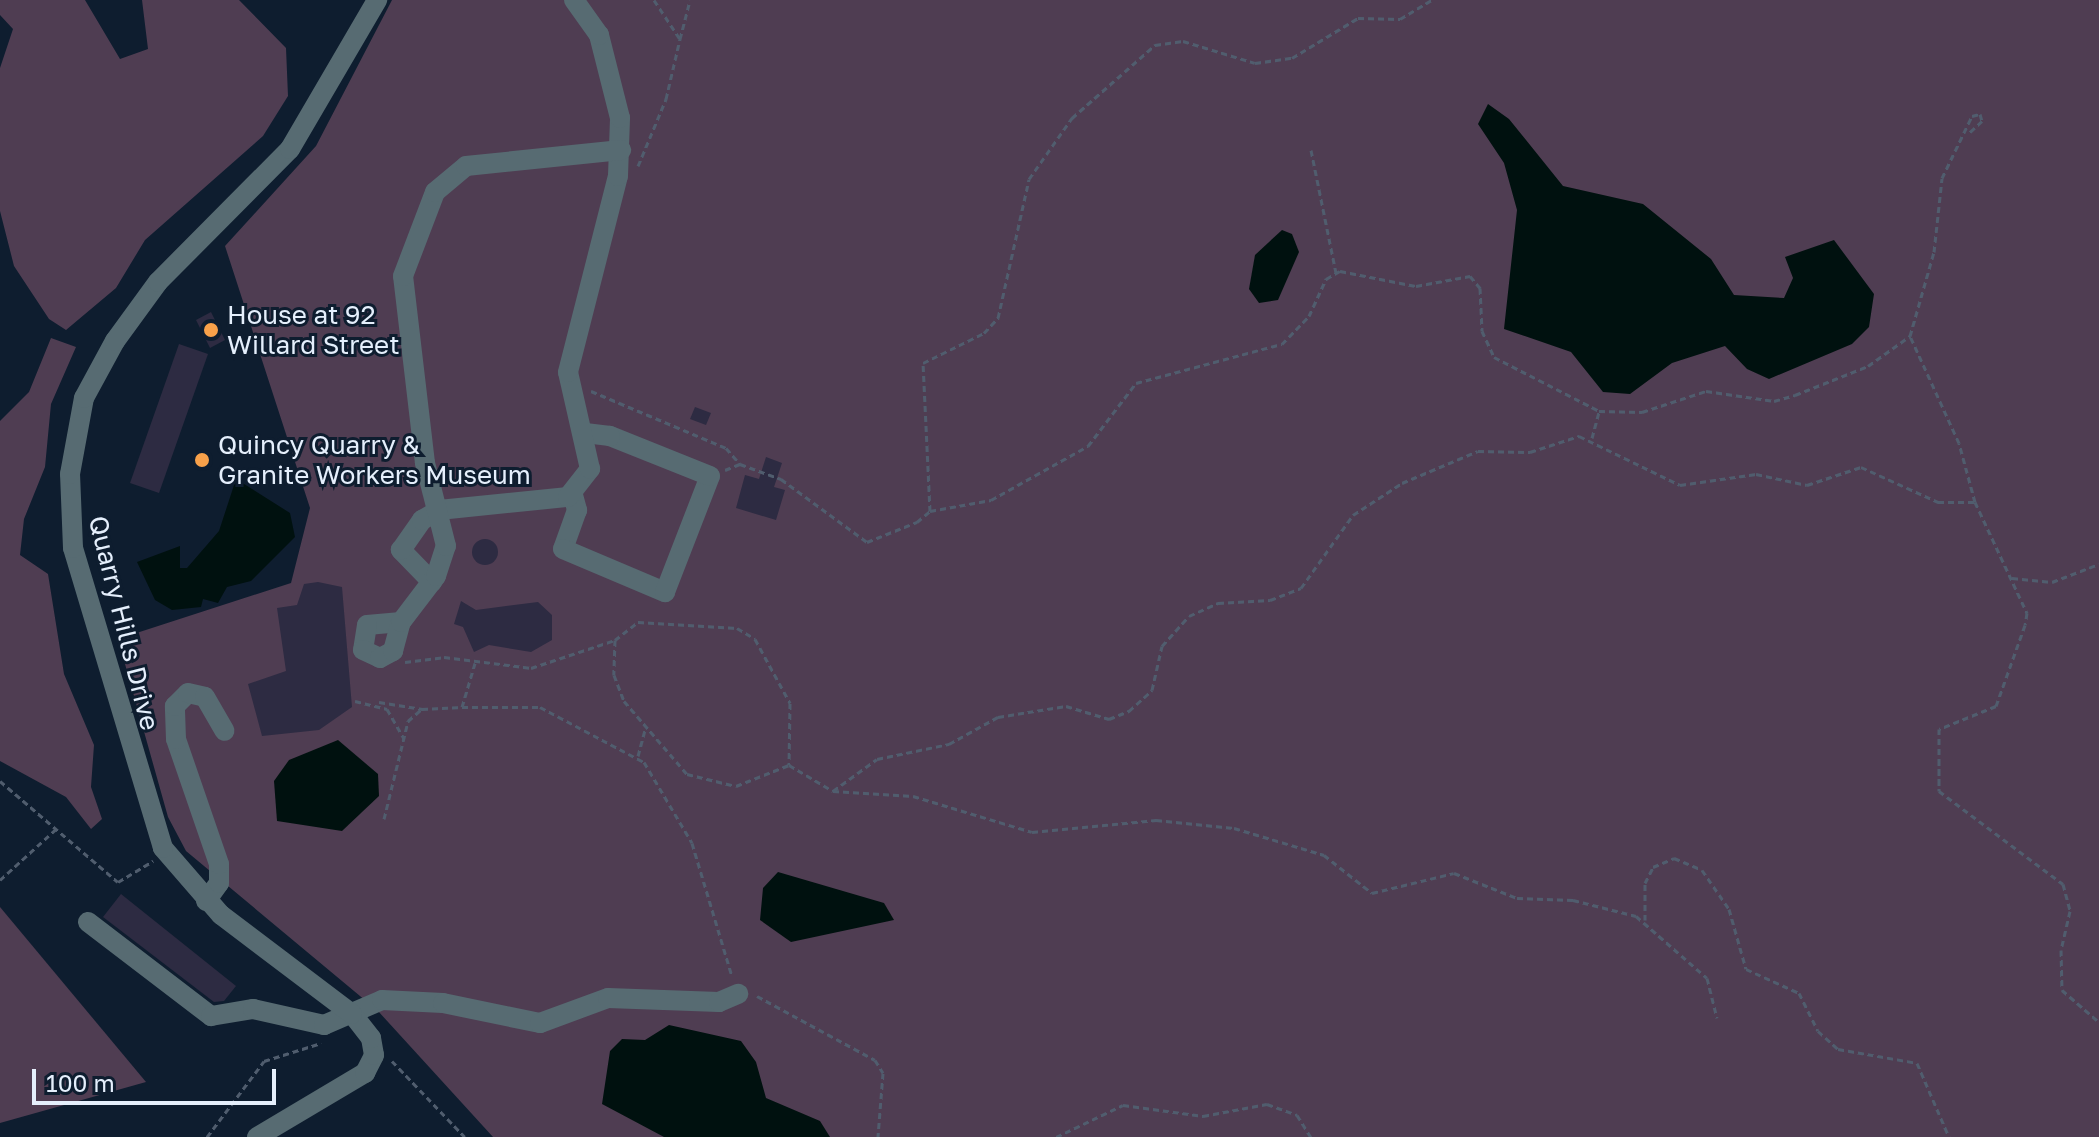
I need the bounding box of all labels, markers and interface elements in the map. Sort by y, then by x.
place label: House at 92 Willard Street [227,299,400,360]
marker: House at 92 Willard Street [202,321,220,339]
place label: Quincy Quarry & Granite Workers Museum [218,429,531,490]
marker: Quincy Quarry & Granite Workers Museum [193,451,211,469]
street label: Quarry Hills Drive [82,513,166,733]
scale bar [36,1053,280,1103]
text: 100 m [46,1068,115,1097]

